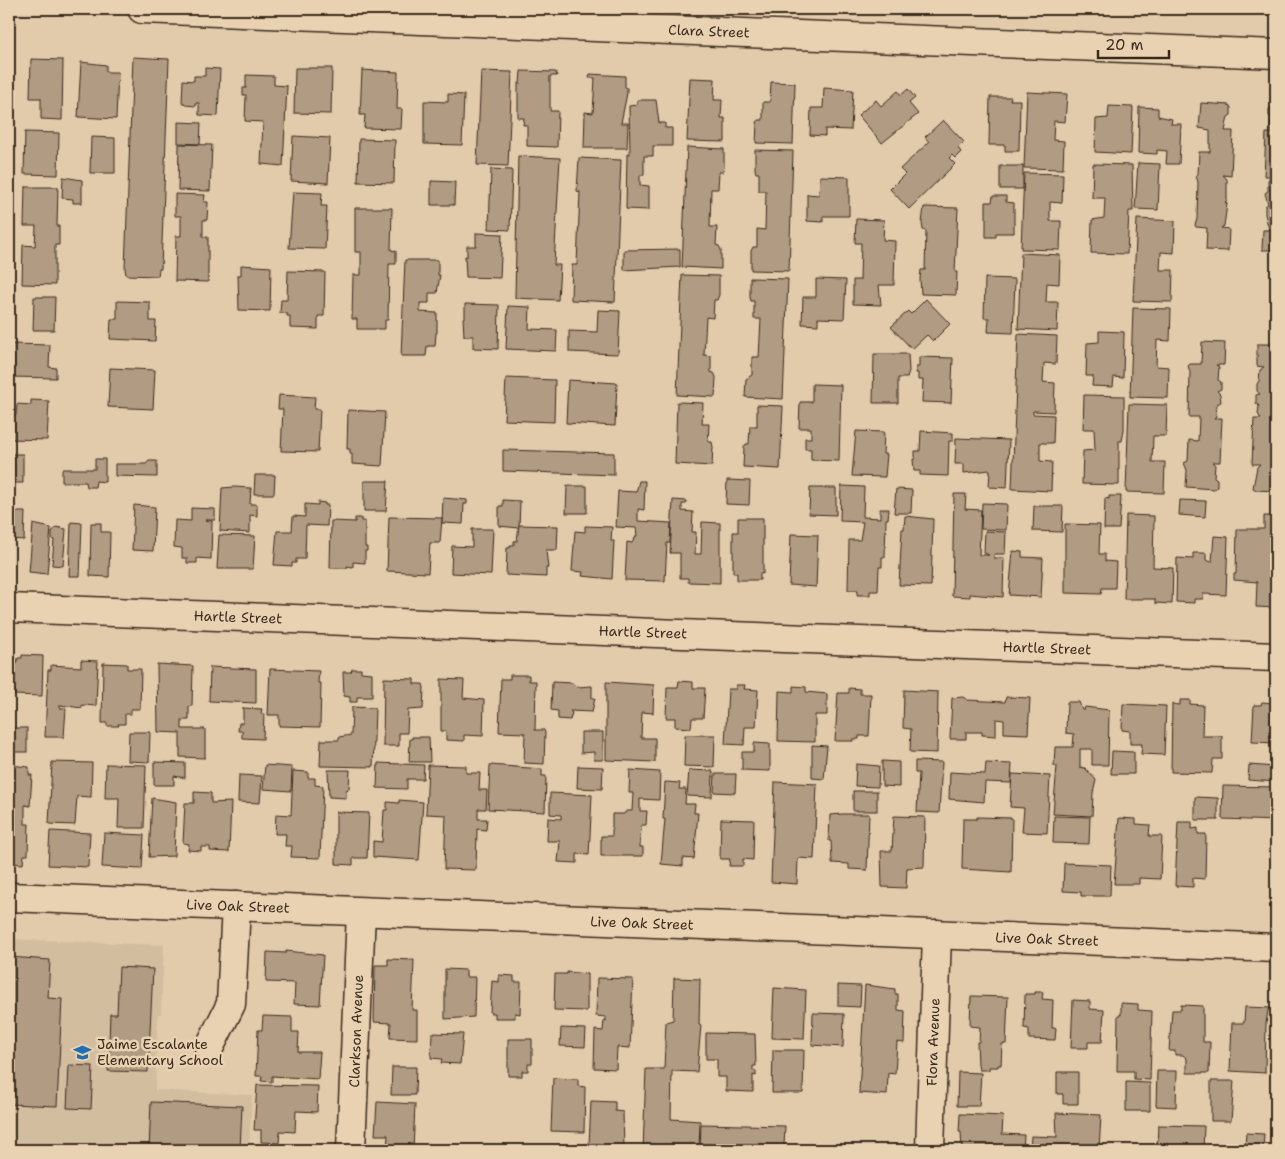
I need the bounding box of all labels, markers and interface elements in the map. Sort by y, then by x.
street label: Clara Street [668,21,750,41]
scale bar [1098,28,1169,60]
text: 20 m [1105,35,1144,55]
street label: Hartle Street [193,606,283,628]
street label: Hartle Street [598,621,688,643]
street label: Hartle Street [1002,637,1092,659]
street label: Live Oak Street [186,895,290,917]
street label: Live Oak Street [590,912,694,934]
street label: Live Oak Street [995,928,1099,950]
street label: Clarkson Avenue [345,974,367,1088]
street label: Flora Avenue [922,997,944,1087]
place label: Jaime Escalante Elementary School [97,1035,224,1069]
school or university icon: Jaime Escalante Elementary School [73,1042,93,1062]

